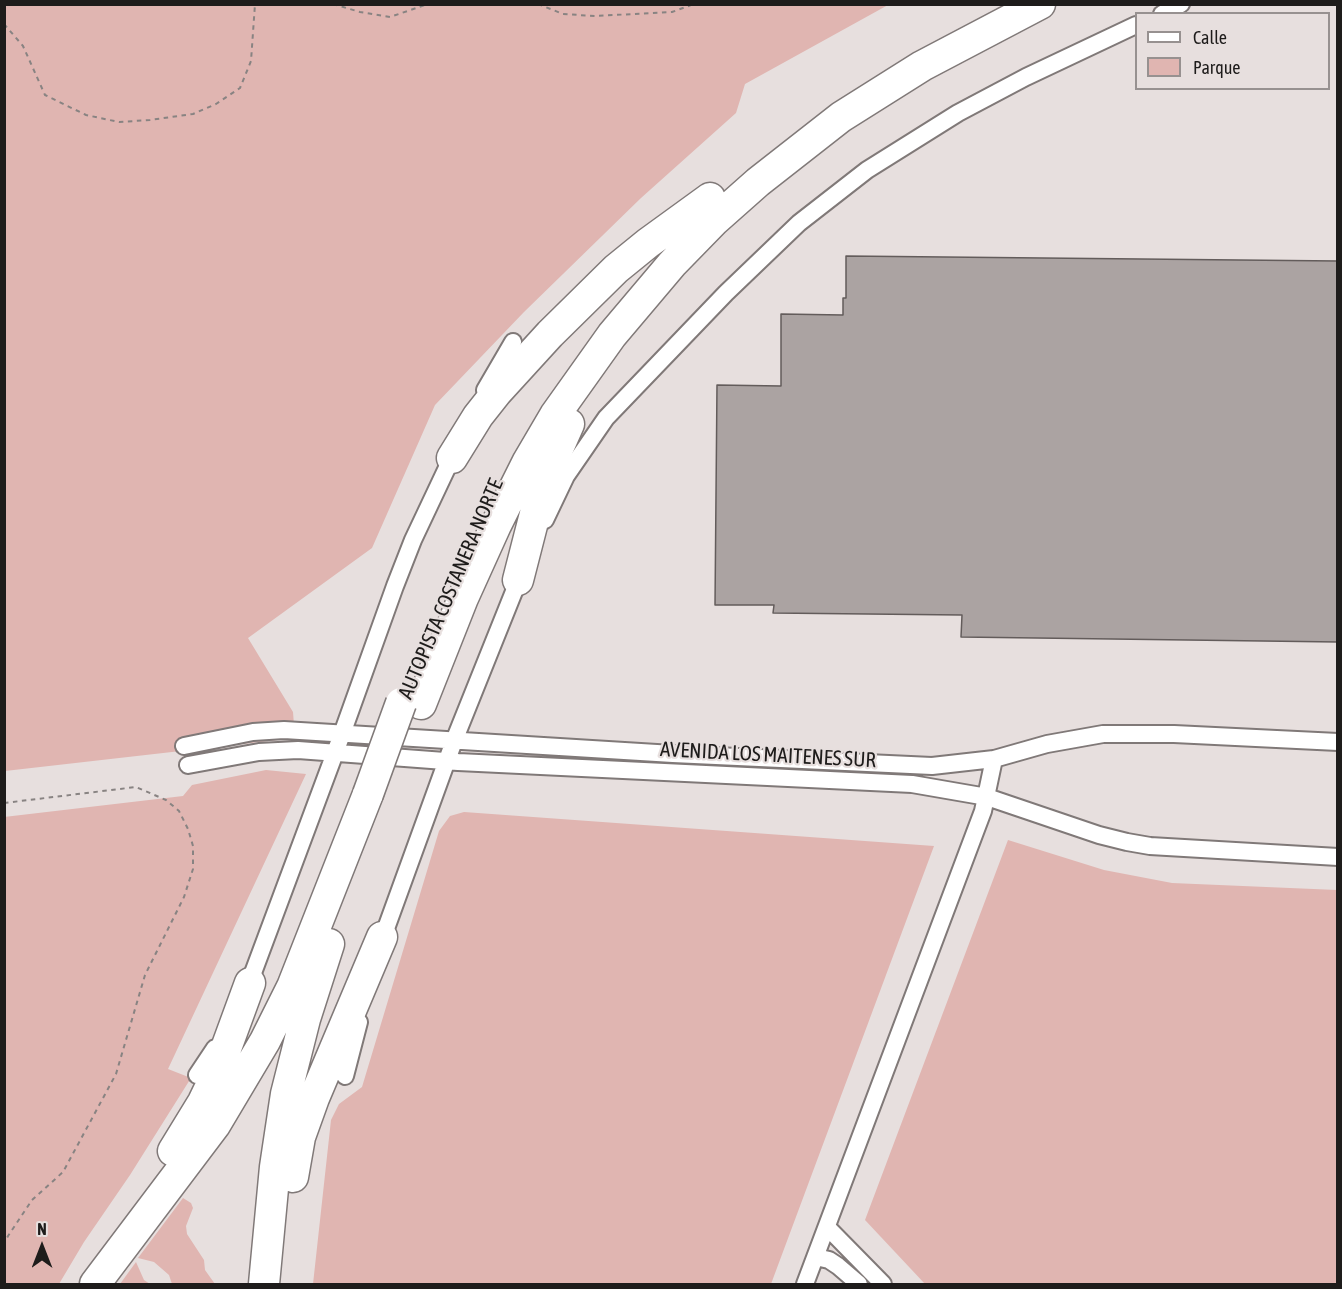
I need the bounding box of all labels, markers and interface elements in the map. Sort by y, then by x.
legend [1135,12,1330,90]
text: Calle [1193,27,1227,48]
text: Parque [1193,57,1241,78]
street label: AUTOPISTA COSTANERA NORTE [393,475,509,703]
street label: AVENIDA LOS MAITENES SUR [659,737,877,773]
north arrow [12,1217,72,1277]
text: N [37,1220,47,1238]

